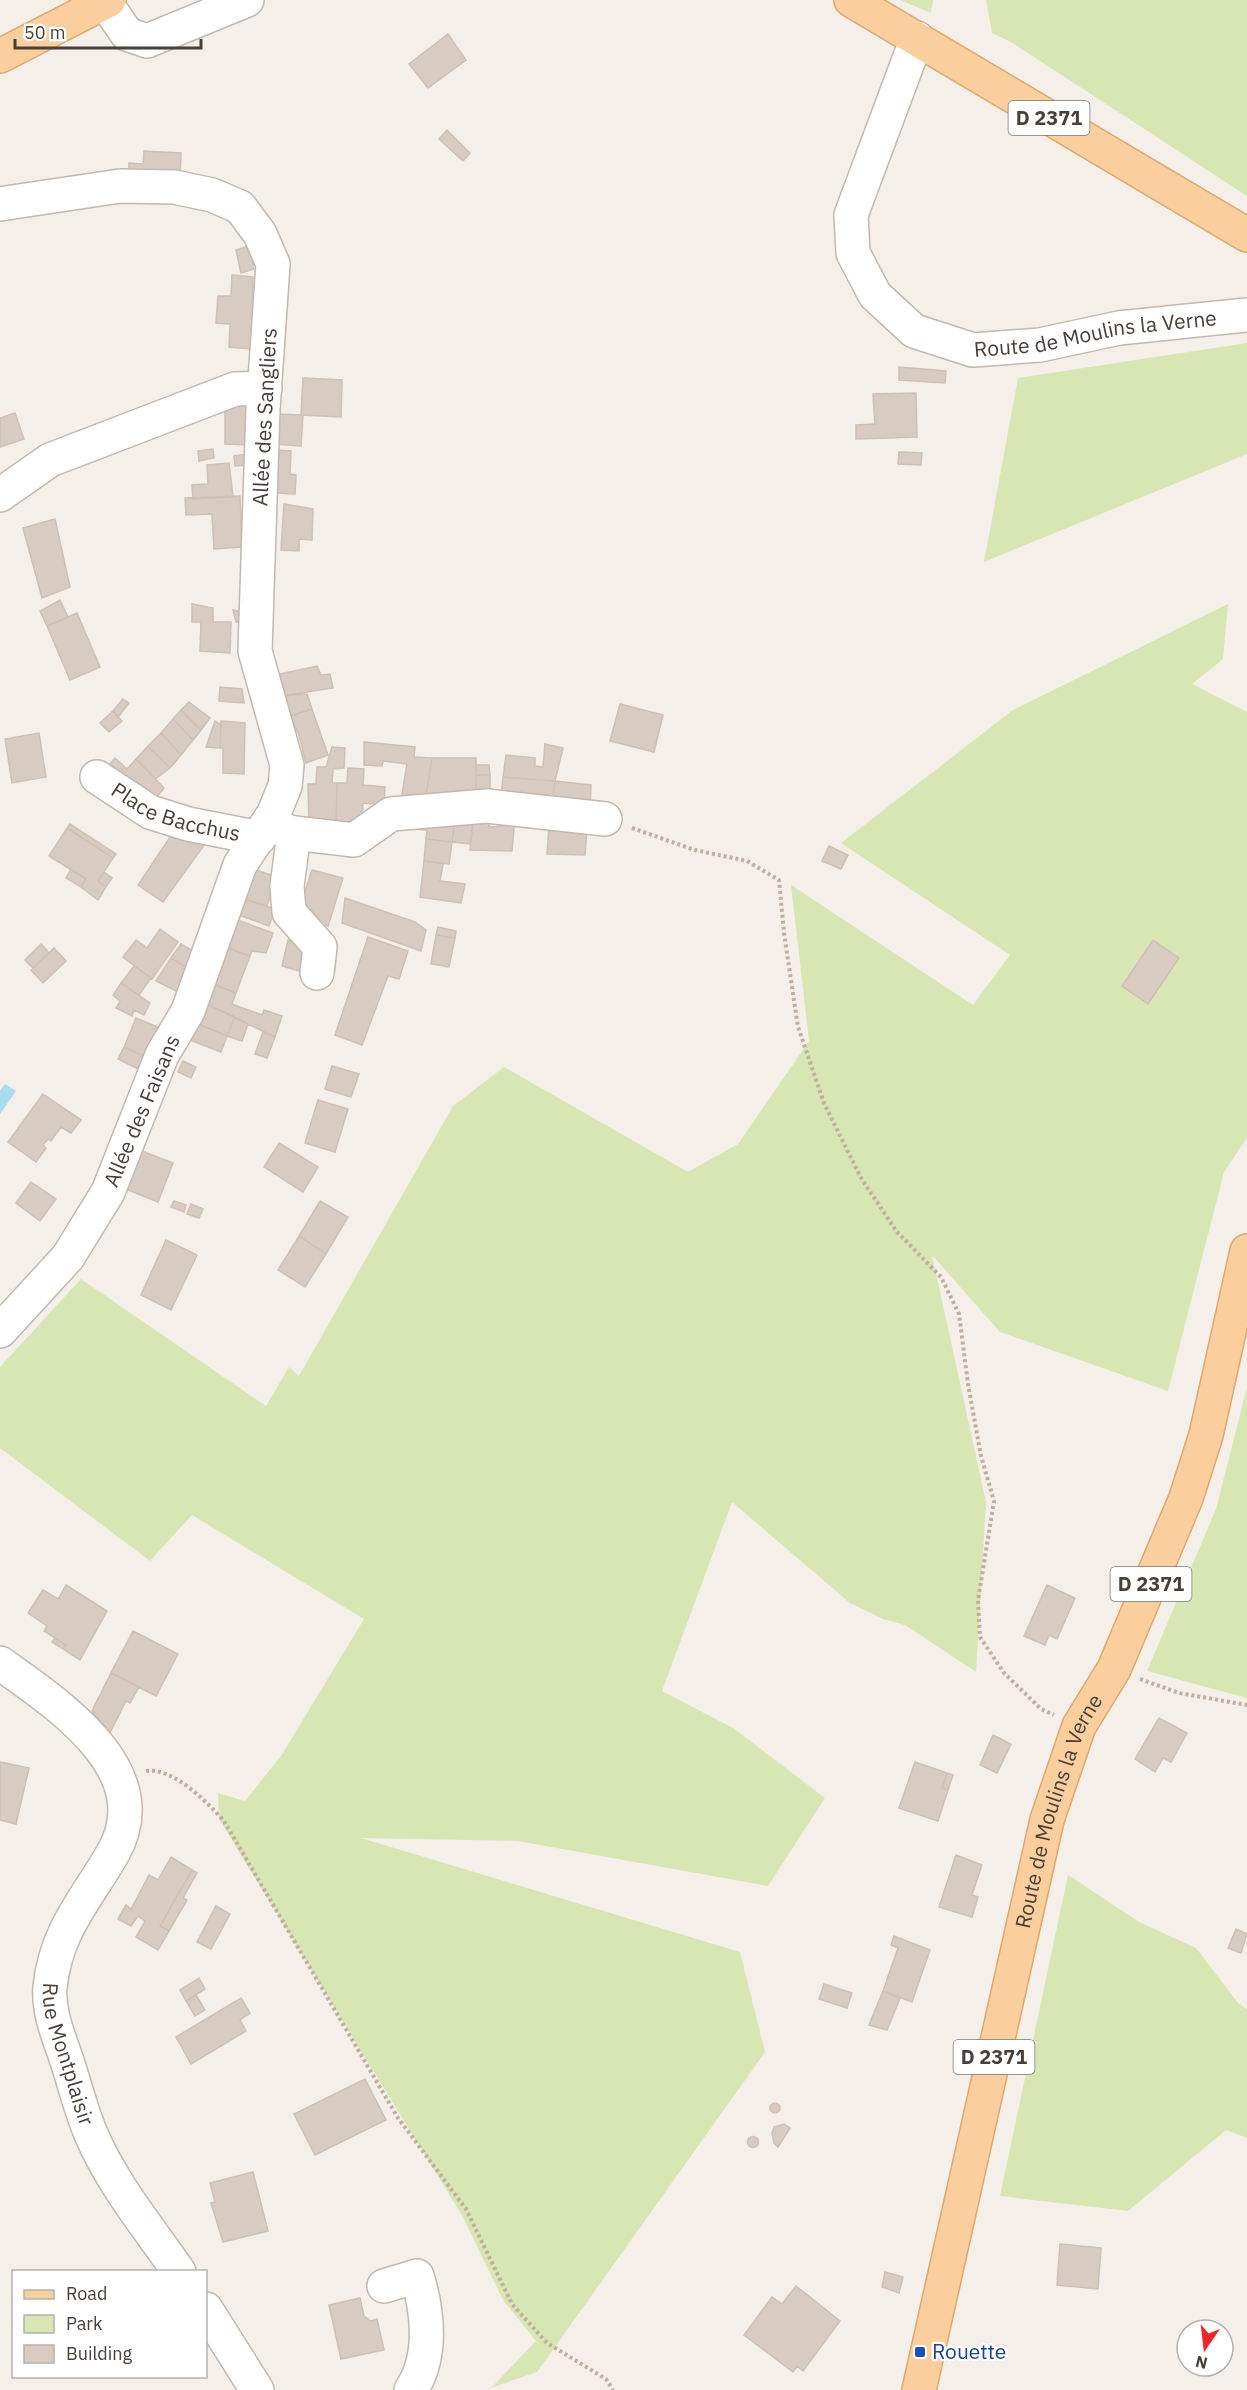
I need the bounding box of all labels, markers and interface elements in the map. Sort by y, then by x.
scale bar [15,12,201,50]
text: 50 m [24,21,66,44]
road number: D 2371 [1008,101,1090,135]
street label: Route de Moulins la Verne [973,303,1218,363]
street label: Allée des Sangliers [245,327,283,507]
street label: Place Bacchus [106,775,243,847]
street label: Allée des Faisans [96,1030,186,1191]
road number: D 2371 [1110,1567,1192,1601]
street label: Route de Moulins la Verne [1008,1688,1108,1931]
street label: Rue Montplaisir [37,1982,101,2129]
road number: D 2371 [954,2040,1034,2074]
legend [12,2270,207,2378]
text: Road [66,2282,107,2305]
text: Park [66,2312,103,2335]
north arrow [1175,2318,1235,2378]
place label: Rouette [932,2337,1006,2365]
text: Building [66,2342,133,2365]
marker: Rouette [913,2345,927,2359]
text: N [1193,2351,1209,2374]

